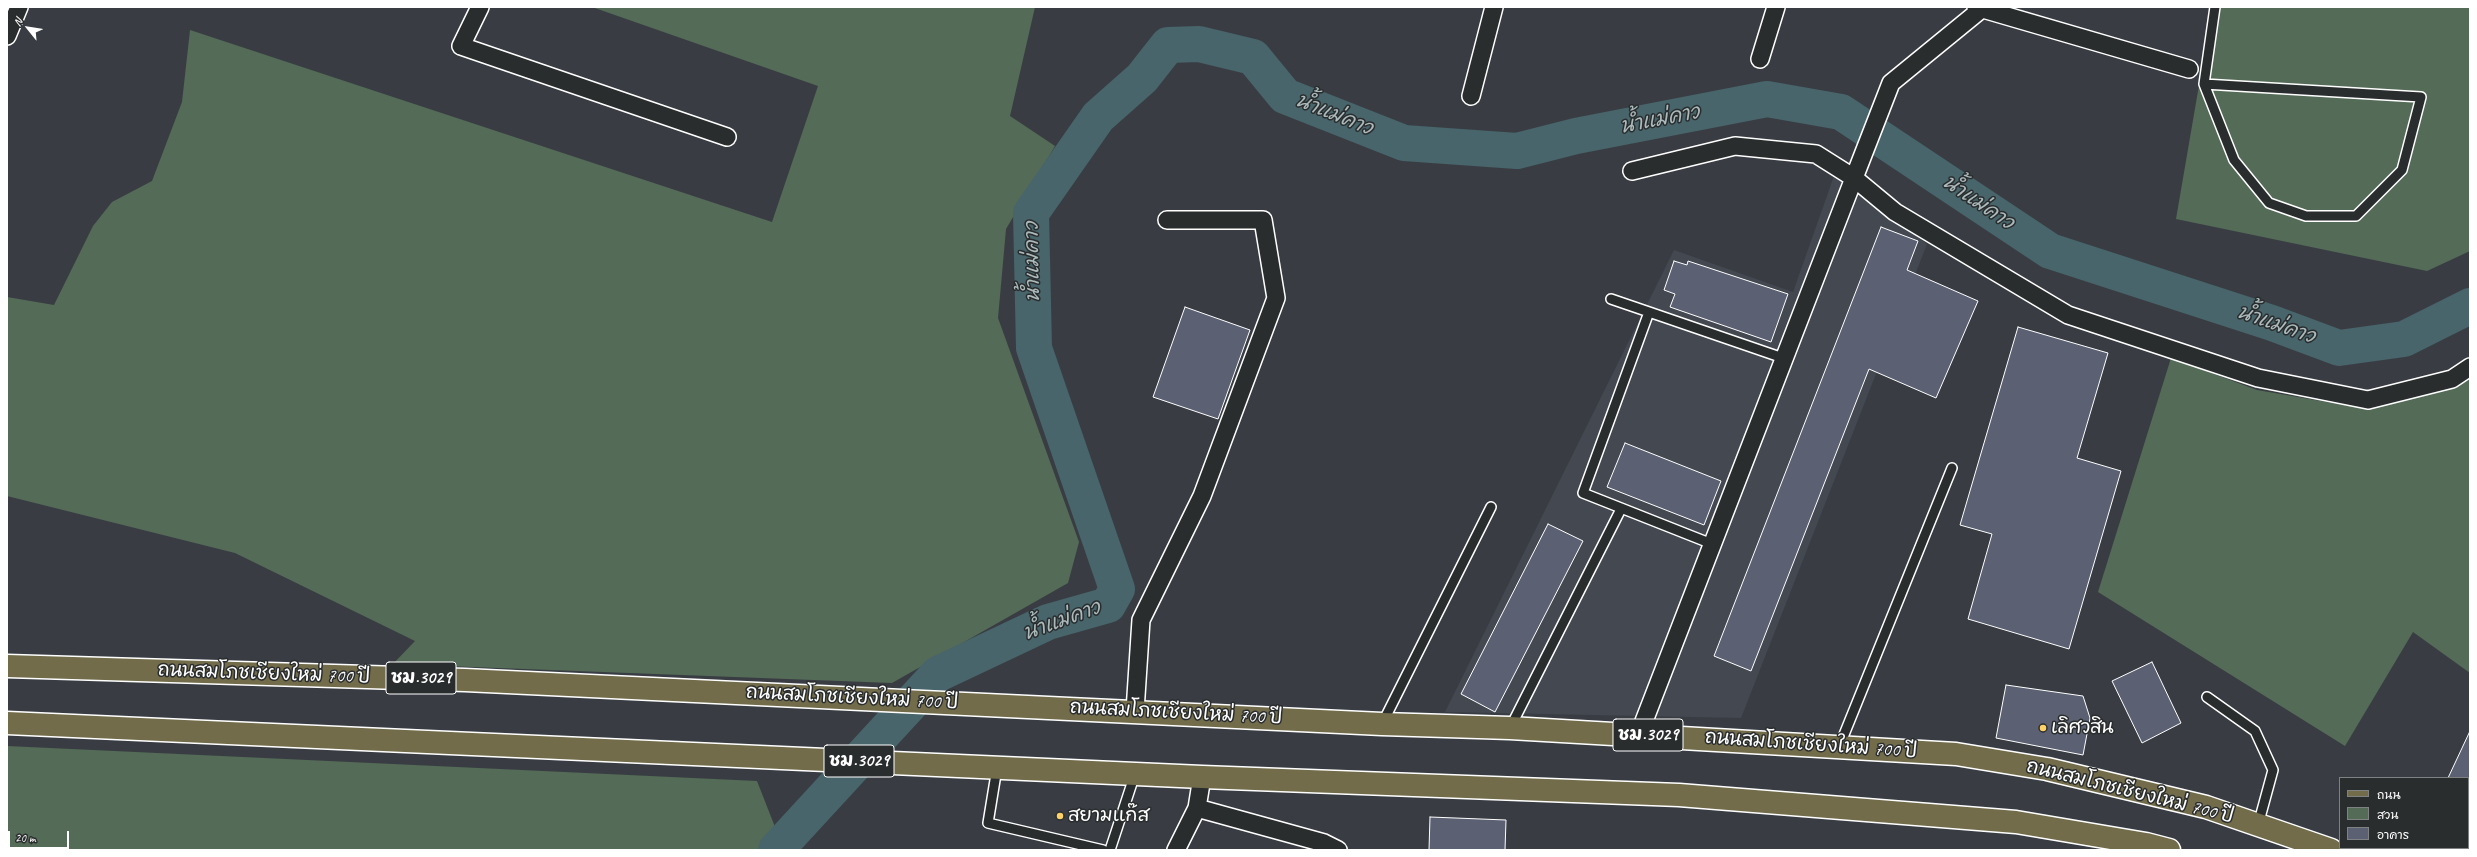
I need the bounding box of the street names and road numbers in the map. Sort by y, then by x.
street label: ถนนสมโภชเชียงใหม่ 700 ปี [157,659,371,689]
road number: ชม.3029 [386,662,456,694]
street label: ถนนสมโภชเชียงใหม่ 700 ปี [745,681,959,715]
street label: ถนนสมโภชเชียงใหม่ 700 ปี [1069,696,1283,730]
road number: ชม.3029 [1613,719,1683,751]
street label: ถนนสมโภชเชียงใหม่ 700 ปี [1704,726,1918,764]
road number: ชม.3029 [824,745,894,777]
street label: ถนนสมโภชเชียงใหม่ 700 ปี [2024,755,2236,829]

